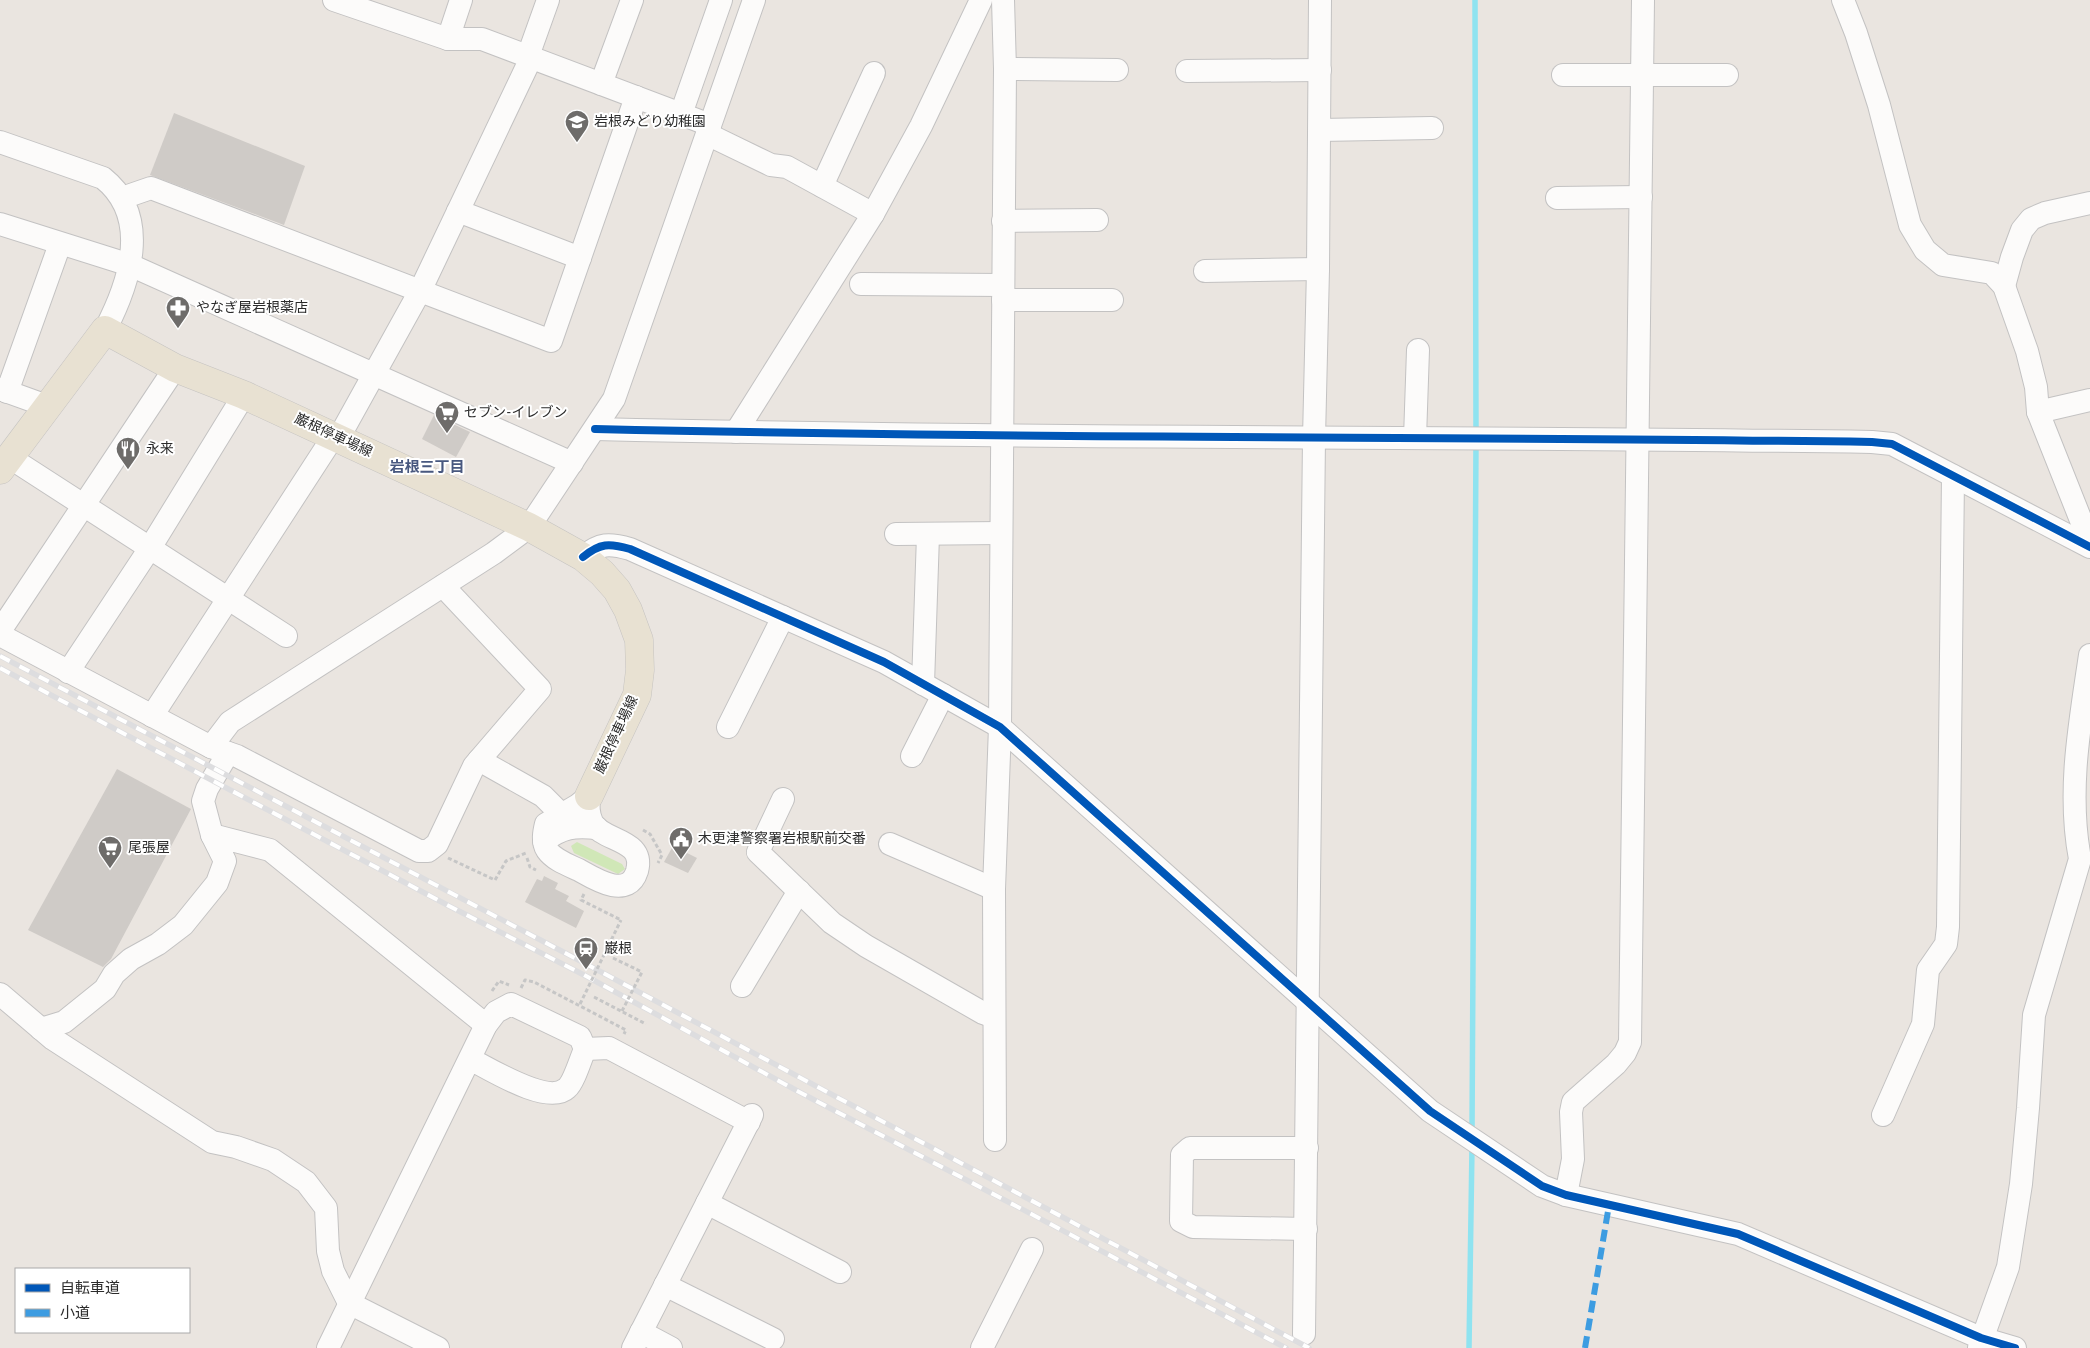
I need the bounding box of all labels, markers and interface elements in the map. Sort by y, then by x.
school or university icon: 岩根みどり幼稚園 [564,109,590,143]
place label: 岩根みどり幼稚園 [594,114,706,131]
pharmacy icon: やなぎ屋岩根薬店 [165,295,191,329]
place label: やなぎ屋岩根薬店 [196,300,308,317]
supermarket icon: セブン-イレブン [434,400,460,434]
place label: セブン-イレブン [464,404,568,422]
street label: 巌根停車場線 [291,411,375,461]
restaurant icon: 永来 [115,436,141,470]
place label: 永来 [146,441,174,458]
district label: 岩根三丁目 [389,459,465,478]
street label: 巌根停車場線 [592,693,642,777]
public building icon: 木更津警察署岩根駅前交番 [668,826,694,860]
place label: 木更津警察署岩根駅前交番 [698,830,866,848]
supermarket icon: 尾張屋 [97,835,123,869]
place label: 尾張屋 [128,840,170,857]
station icon: 巌根 [573,936,599,970]
place label: 巌根 [604,941,632,958]
legend [15,1268,190,1333]
text: 自転車道 [60,1280,120,1299]
text: 小道 [60,1305,90,1324]

